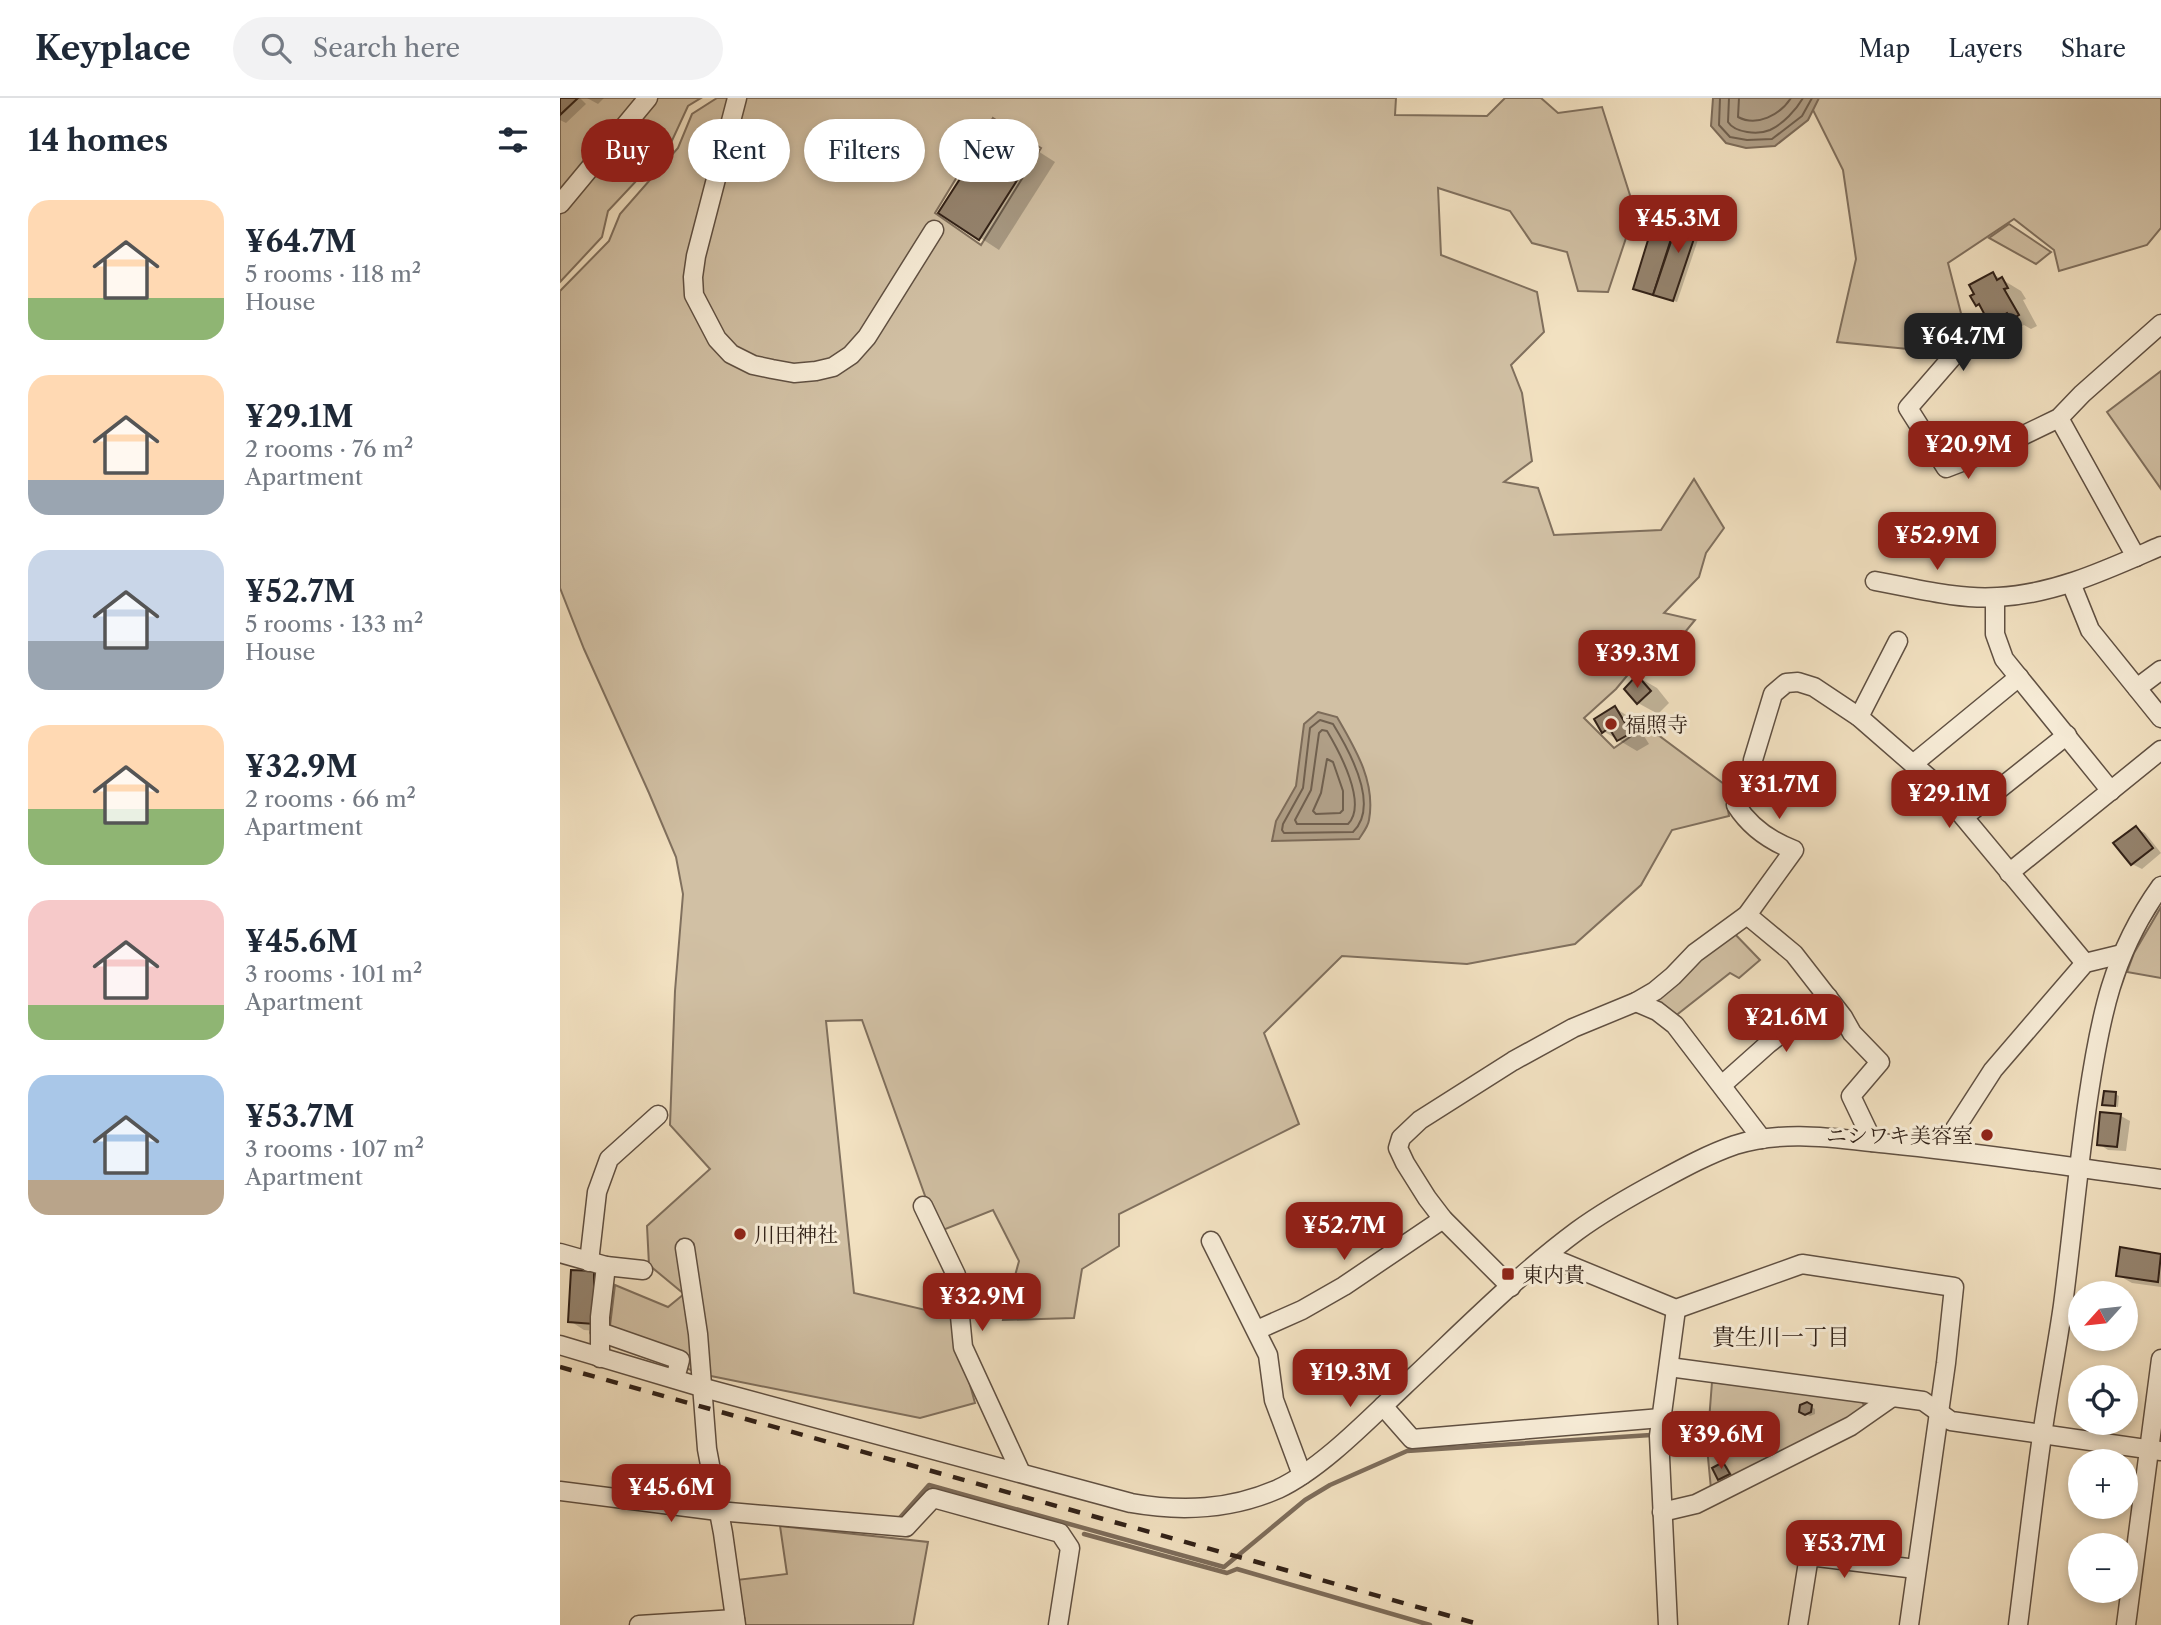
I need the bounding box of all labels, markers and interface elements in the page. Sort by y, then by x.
search box [233,17,723,80]
text: Keyplace [35,28,191,69]
icon: search [257,29,295,67]
text: Search here [313,32,460,64]
text: Map [1859,34,1910,63]
text: Layers [1948,34,2023,63]
text: Share [2061,34,2126,63]
chip: Buy [581,119,674,182]
chip: Rent [688,119,790,182]
chip: Filters [804,119,925,182]
chip: New [939,119,1039,182]
icon: filters [494,121,532,159]
text: 14 homes [28,122,168,159]
pin: ¥45.3M [1621,195,1735,255]
text: ¥45.3M [1635,204,1721,232]
text: ¥64.7M [245,223,357,260]
icon: home [84,228,168,312]
text: 5 rooms · 118 m² [245,260,421,288]
text: House [245,288,315,316]
pin: ¥64.7M [1906,314,2020,373]
text: ¥64.7M [1920,322,2006,350]
text: ¥29.1M [245,398,354,435]
icon: home [84,403,168,487]
pin: ¥20.9M [1911,422,2025,481]
text: ¥20.9M [1924,430,2012,458]
text: 2 rooms · 76 m² [245,435,413,463]
text: Apartment [245,463,363,491]
pin: ¥52.9M [1880,512,1994,572]
text: ¥52.9M [1894,521,1980,549]
text: ¥52.7M [245,573,355,610]
icon: home [84,578,168,662]
text: 5 rooms · 133 m² [245,610,423,638]
pin: ¥39.3M [1580,630,1694,690]
text: House [245,638,315,666]
text: ¥39.3M [1594,639,1680,667]
place label: 福照寺 [1625,712,1688,737]
marker: 福照寺 [1603,716,1619,732]
text: ¥32.9M [245,748,358,785]
icon: home [84,753,168,837]
pin: ¥31.7M [1722,762,1836,821]
text: ¥31.7M [1738,770,1820,798]
pin: ¥29.1M [1892,770,2006,830]
text: ¥29.1M [1907,779,1991,807]
text: 2 rooms · 66 m² [245,785,416,813]
text: Apartment [245,813,363,841]
text: ¥45.6M [245,923,358,960]
icon: home [84,928,168,1012]
text: 3 rooms · 101 m² [245,960,422,988]
text: Apartment [245,988,363,1016]
pin: ¥21.6M [1729,995,1843,1054]
text: ¥21.6M [1744,1003,1828,1031]
text: ¥53.7M [245,1098,355,1135]
icon: home [84,1103,168,1187]
place label: ニシワキ美容室 [1826,1123,1973,1148]
marker: ニシワキ美容室 [1979,1127,1995,1143]
text: 3 rooms · 107 m² [245,1135,424,1163]
text: Apartment [245,1163,363,1191]
pin: ¥52.7M [1287,1202,1401,1262]
text: ¥52.7M [1302,1211,1386,1239]
place label: 川田神社 [754,1222,838,1247]
marker: 川田神社 [732,1226,748,1242]
place label: 東内貴 [1522,1262,1585,1287]
marker: 東内貴 [1500,1266,1516,1282]
pin: ¥32.9M [925,1274,1039,1333]
north arrow [2068,1281,2138,1351]
map controls [2068,1281,2138,1603]
text: ¥32.9M [939,1282,1025,1310]
district label: 貴生川一丁目 [1712,1323,1850,1351]
pin: ¥19.3M [1293,1350,1407,1409]
text: ¥19.3M [1309,1358,1391,1386]
button: locate [2068,1365,2138,1435]
pin: ¥39.6M [1664,1412,1778,1471]
text: ¥39.6M [1678,1420,1764,1448]
button: + [2068,1449,2138,1519]
pin: ¥45.6M [614,1464,728,1524]
text: ¥45.6M [628,1473,714,1501]
pin: ¥53.7M [1787,1520,1901,1580]
text: ¥53.7M [1802,1529,1886,1557]
button: − [2068,1533,2138,1603]

